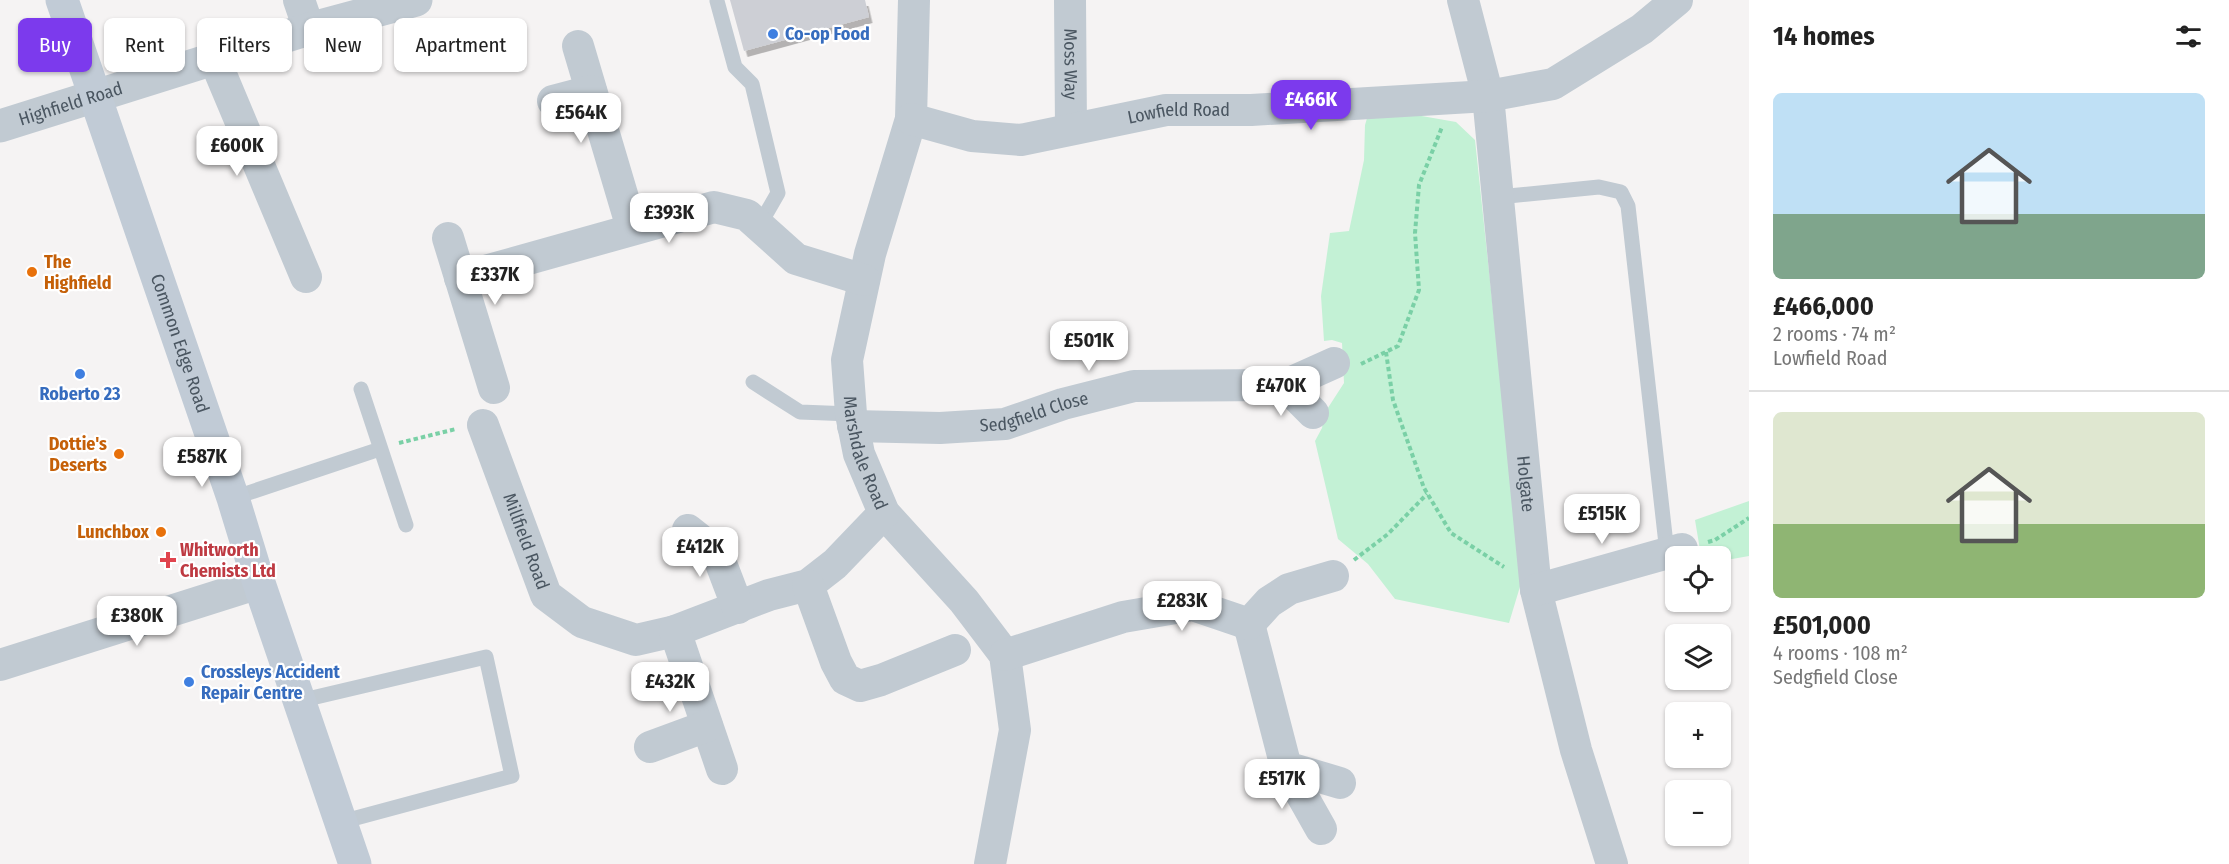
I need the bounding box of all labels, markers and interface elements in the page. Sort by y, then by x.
chip: Buy [18,18,92,72]
chip: Rent [104,18,185,72]
chip: Filters [197,18,292,72]
chip: New [304,18,382,72]
chip: Apartment [394,18,527,72]
icon: filters [2172,20,2205,53]
text: 14 homes [1773,21,1875,52]
place label: Co-op Food [785,23,870,45]
marker: Co-op Food [766,27,780,41]
street label: Moss Way [1059,28,1082,100]
street label: Highfield Road [16,77,125,130]
pin: £466K [1269,80,1353,131]
text: £466K [1285,87,1337,111]
pin: £564K [539,93,623,144]
street label: Lowfield Road [1125,99,1230,129]
text: £564K [555,100,607,124]
pin: £600K [195,126,279,177]
icon: home [1935,132,2043,240]
text: £600K [210,133,264,157]
pin: £393K [627,193,711,244]
text: £393K [644,200,694,224]
place label: The Highfield [44,251,112,294]
pin: £337K [453,255,537,306]
text: £337K [471,262,519,286]
marker: The Highfield [25,265,39,279]
street label: Common Edge Road [146,271,214,416]
text: £466,000 [1773,291,1874,322]
pin: £501K [1047,321,1131,372]
text: 2 rooms · 74 m² [1773,322,1896,346]
text: £501K [1064,328,1114,352]
text: Lowfield Road [1773,346,1887,370]
pin: £470K [1239,366,1323,417]
marker: Roberto 23 [73,367,87,381]
text: £470K [1256,373,1306,397]
place label: Roberto 23 [39,383,121,405]
street label: Sedgfield Close [979,387,1091,437]
street label: Marshdale Road [839,395,892,513]
place label: Dottie's Deserts [49,433,107,476]
pin: £587K [160,437,244,488]
text: £587K [177,444,227,468]
marker: Dottie's Deserts [112,447,126,461]
icon: home [1935,451,2043,559]
street label: Holgate [1512,455,1539,513]
street label: Millfield Road [498,490,554,593]
pin: £515K [1560,494,1644,545]
text: £515K [1578,501,1626,525]
place label: Lunchbox [77,521,150,543]
marker: Lunchbox [154,525,168,539]
pin: £412K [658,527,742,578]
text: £412K [676,534,724,558]
place label: Whitworth Chemists Ltd [180,539,276,582]
map controls [1665,546,1731,846]
button: locate [1665,546,1731,612]
marker: Whitworth Chemists Ltd [161,553,175,567]
pin: £283K [1140,581,1224,632]
text: £283K [1157,588,1207,612]
pin: £380K [95,596,179,647]
text: £380K [111,603,163,627]
text: £501,000 [1773,610,1871,641]
button: layers [1665,624,1731,690]
text: 4 rooms · 108 m² [1773,641,1908,665]
place label: Crossleys Accident Repair Centre [201,661,341,704]
pin: £432K [628,662,712,713]
text: Sedgfield Close [1773,665,1898,689]
text: £432K [645,669,695,693]
marker: Crossleys Accident Repair Centre [182,675,196,689]
button: + [1665,702,1731,768]
pin: £517K [1240,759,1324,810]
text: £517K [1259,766,1305,790]
button: − [1665,780,1731,846]

